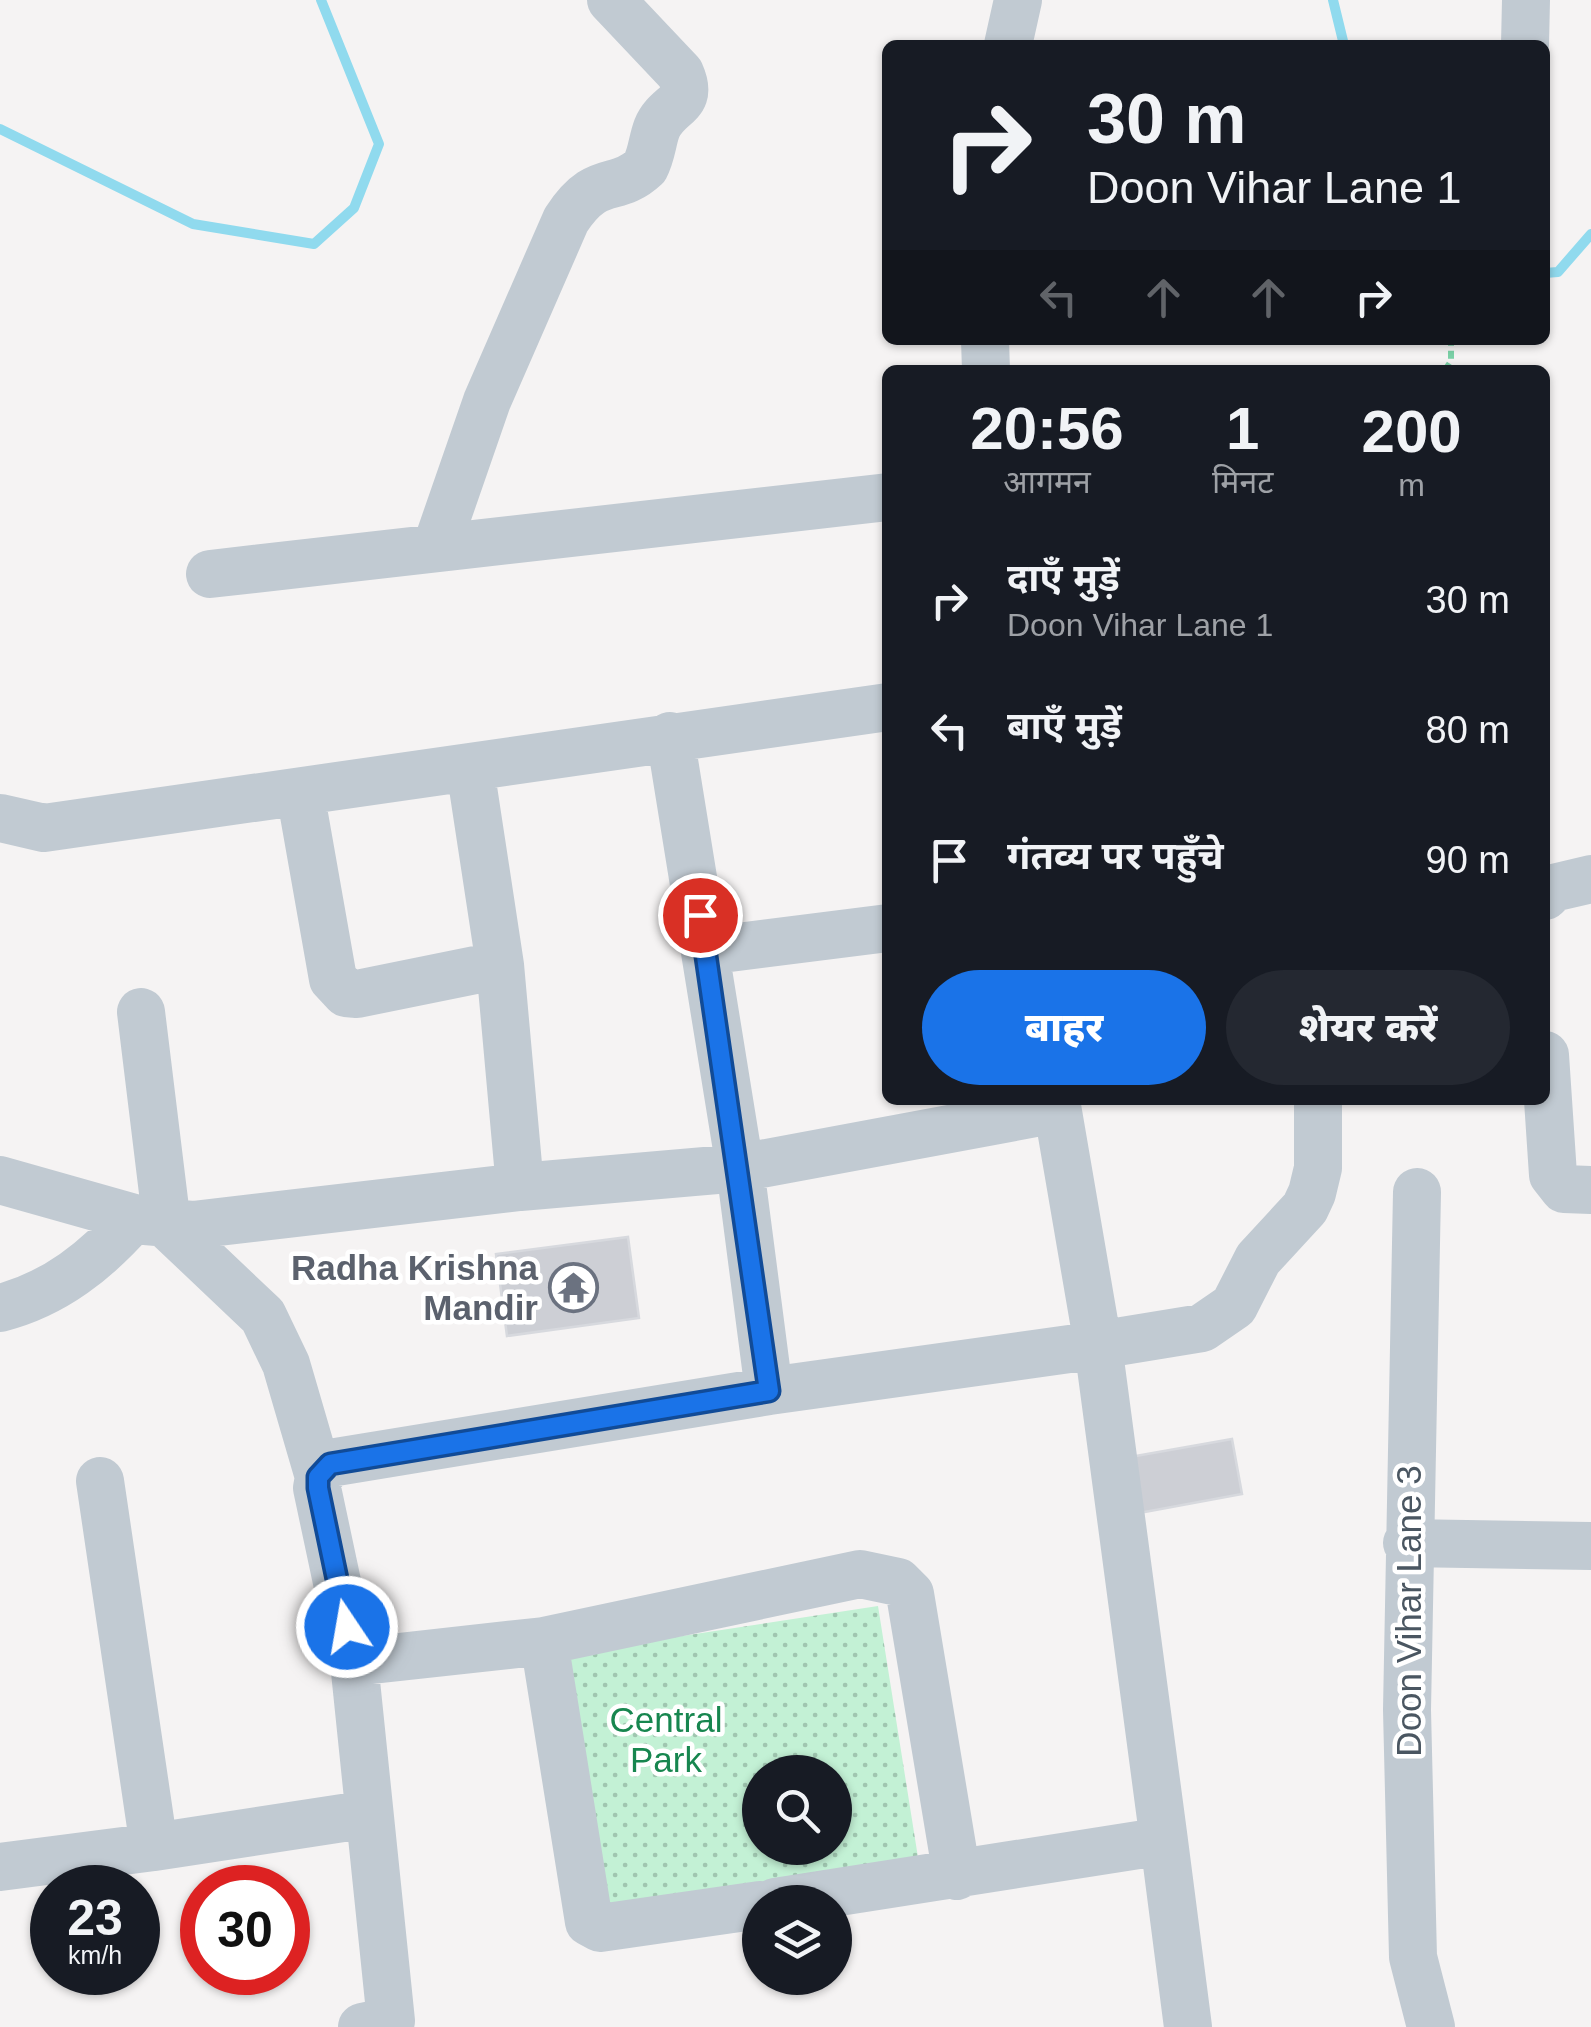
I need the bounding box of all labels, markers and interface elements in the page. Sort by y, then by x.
icon: right [922,80,1052,210]
text: 30 m [1087,80,1247,158]
text: Doon Vihar Lane 1 [1087,162,1461,213]
icon: left [1031,270,1086,325]
icon: ahead [1136,270,1191,325]
icon: ahead [1241,270,1296,325]
icon: right [1346,270,1401,325]
text: 20:56 [970,395,1124,462]
text: 1 [1226,395,1259,462]
text: 200 [1362,398,1462,465]
text: आगमन [1003,464,1091,500]
text: मिनट [1212,464,1273,500]
text: m [1398,467,1425,503]
text: दाएँ मुड़ें [1007,557,1120,599]
icon: right [922,573,977,628]
text: 30 m [1426,579,1510,621]
text: Doon Vihar Lane 1 [1007,607,1273,643]
icon: left [922,703,977,758]
text: बाएँ मुड़ें [1007,705,1122,747]
text: 80 m [1426,709,1510,751]
icon: arrive [922,833,977,888]
text: गंतव्य पर पहुँचे [1007,835,1223,877]
text: 90 m [1426,839,1510,881]
pin [658,873,743,958]
icon: arrive [673,888,728,943]
button: बाहर [922,970,1206,1085]
button: शेयर करें [1226,970,1510,1085]
place label: Radha Krishna Mandir [291,1248,539,1327]
temple icon: Radha Krishna Mandir [547,1262,599,1314]
street label: Doon Vihar Lane 3 [1389,1465,1428,1757]
position arrow [295,1575,399,1679]
park label: Central Park [610,1700,722,1779]
map controls [742,1755,852,1995]
button: search [742,1755,852,1865]
speed limit sign: 30 [180,1865,310,1995]
button: layers [742,1885,852,1995]
text: 23 [67,1890,123,1946]
text: km/h [68,1941,122,1969]

